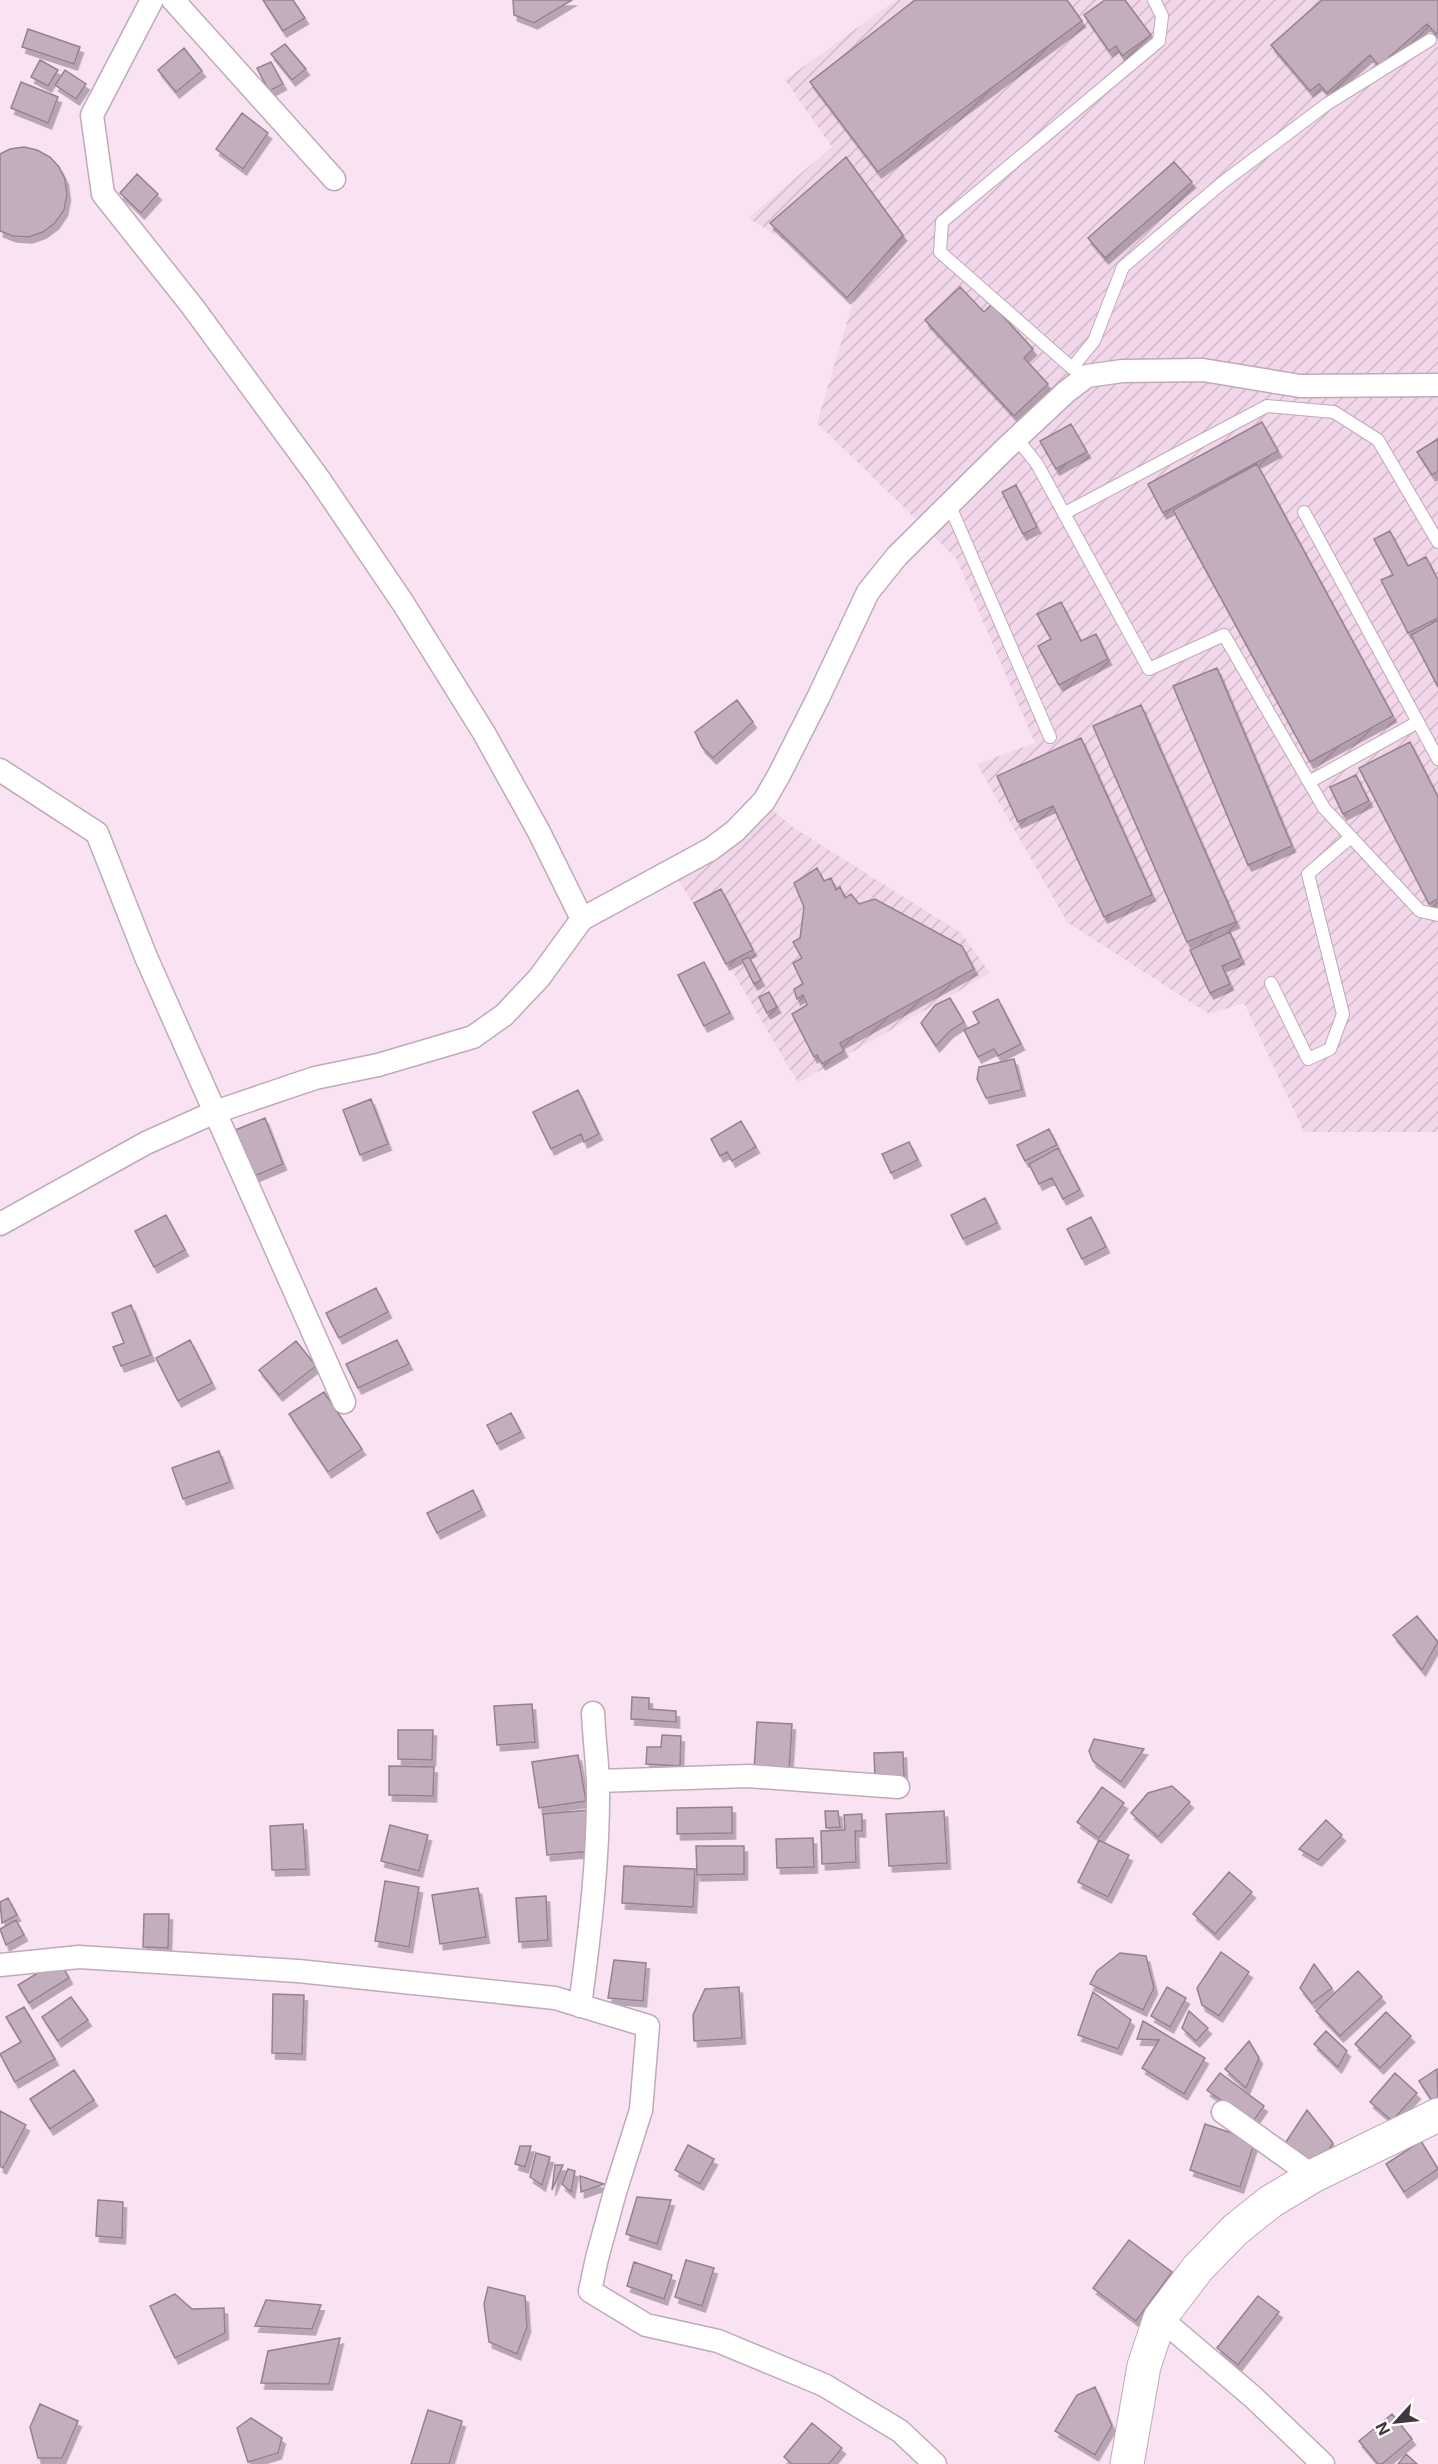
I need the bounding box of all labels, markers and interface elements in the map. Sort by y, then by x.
north arrow [1366,2392,1426,2452]
text: N [1371,2419,1394,2439]

